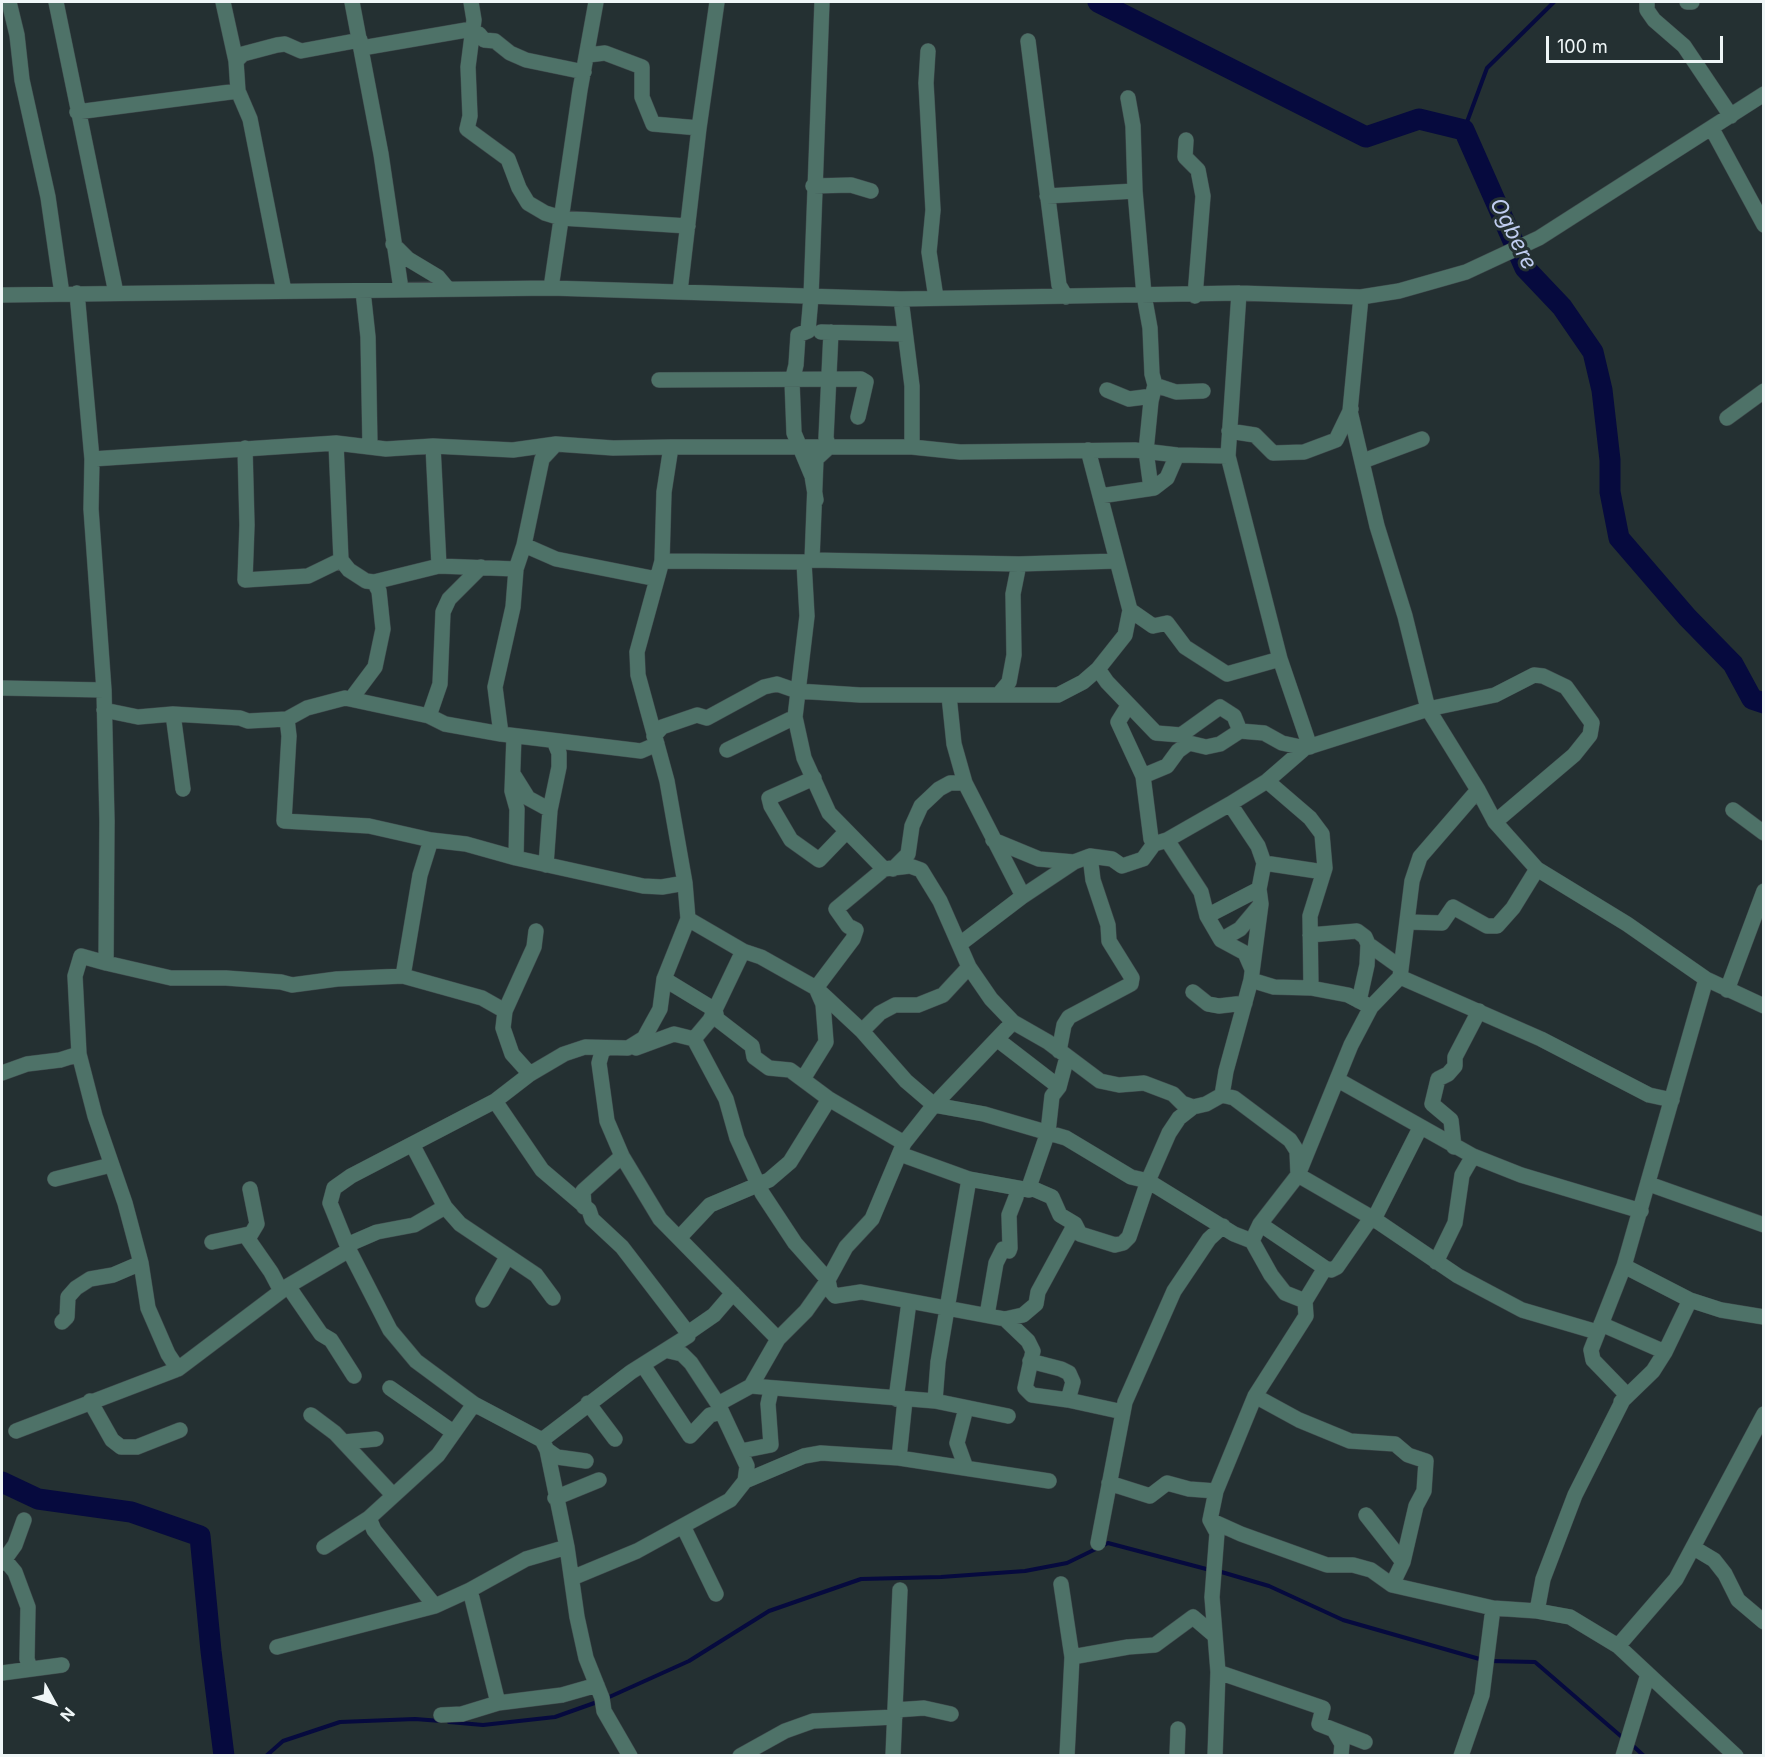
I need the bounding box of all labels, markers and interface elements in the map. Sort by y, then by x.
scale bar [1549,24,1726,62]
text: 100 m [1557,36,1608,57]
water label: Ogbere [1484,194,1542,274]
north arrow [24,1673,84,1733]
text: N [56,1703,79,1726]

